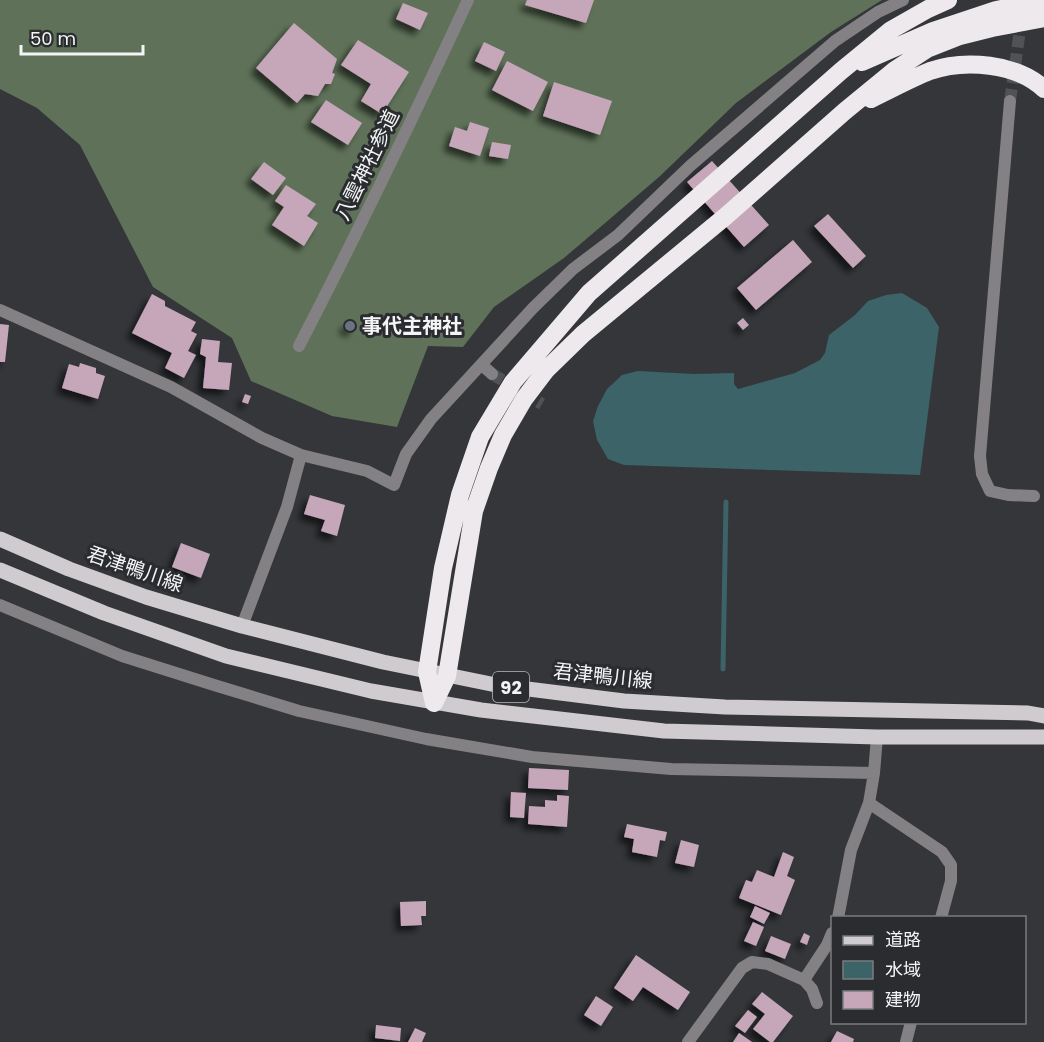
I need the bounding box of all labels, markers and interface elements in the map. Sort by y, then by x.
scale bar [21,18,142,56]
text: 50 m [30,26,76,51]
street label: 八雲神社参道 [328,105,406,225]
place label: 事代主神社 [362,312,462,340]
marker: 事代主神社 [343,319,357,333]
street label: 君津鴨川線 [83,539,187,599]
street label: 君津鴨川線 [552,657,654,695]
road number: 92 [493,672,529,702]
legend [831,916,1026,1024]
text: 道路 [885,927,921,952]
text: 水域 [885,957,921,982]
text: 建物 [885,987,921,1012]

